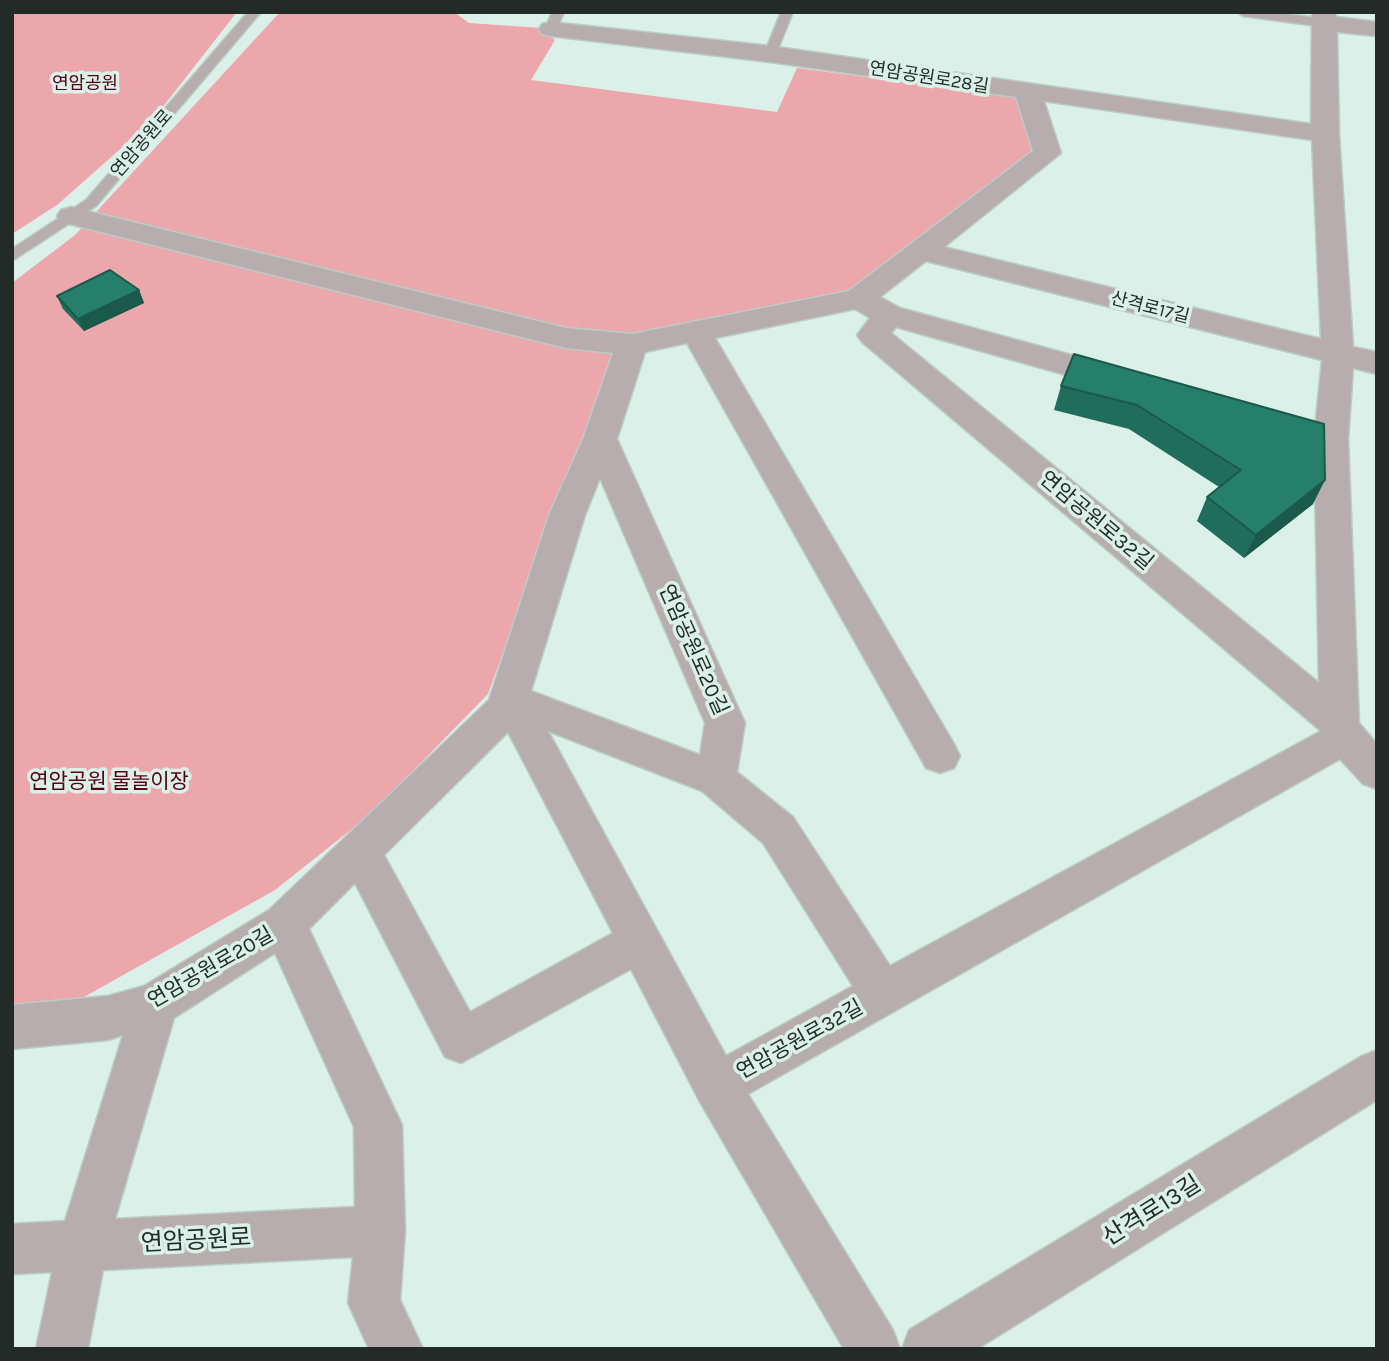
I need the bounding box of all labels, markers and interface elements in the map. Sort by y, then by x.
street label: 연암공원로28길 [868,58,990,98]
park label: 연암공원 [52,73,118,95]
street label: 연암공원로 [107,106,177,182]
street label: 산격로17길 [1108,288,1192,328]
street label: 연암공원로32길 [1034,466,1158,576]
street label: 연암공원로20길 [653,581,733,719]
park label: 연암공원 물놀이장 [29,769,189,795]
street label: 연암공원로20길 [144,922,278,1014]
street label: 연암공원로32길 [732,995,868,1085]
street label: 산격로13길 [1098,1170,1206,1252]
street label: 연암공원로 [140,1224,252,1258]

